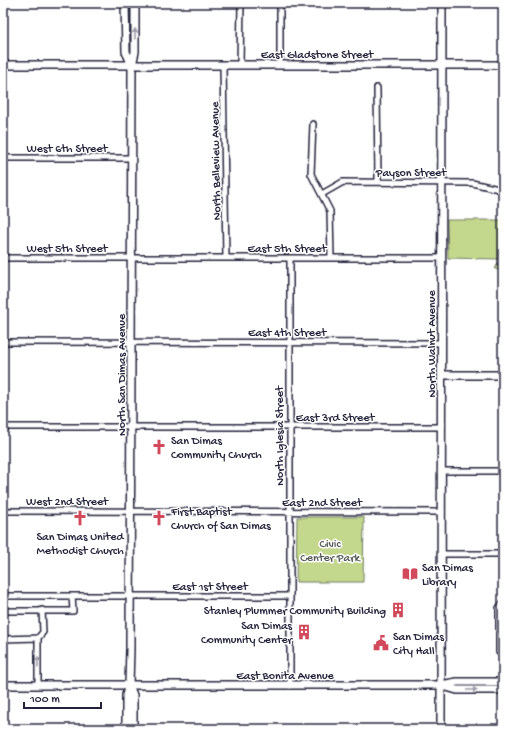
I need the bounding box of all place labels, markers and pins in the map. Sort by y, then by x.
place label: San Dimas Community Church [171,435,262,463]
church icon: San Dimas Community Church [150,438,168,456]
place label: First Baptist Church of San Dimas [170,506,271,534]
church icon: San Dimas United Methodist Church [71,509,89,527]
church icon: First Baptist Church of San Dimas [150,509,168,527]
place label: San Dimas United Methodist Church [36,531,124,559]
place label: San Dimas Library [422,562,473,590]
library icon: San Dimas Library [401,565,419,583]
building icon: Stanley Plummer Community Building [389,601,407,619]
place label: Stanley Plummer Community Building [204,605,386,619]
place label: San Dimas Community Center [201,620,294,648]
building icon: San Dimas Community Center [295,623,313,641]
place label: San Dimas City Hall [393,631,444,659]
public building icon: San Dimas City Hall [372,634,390,652]

